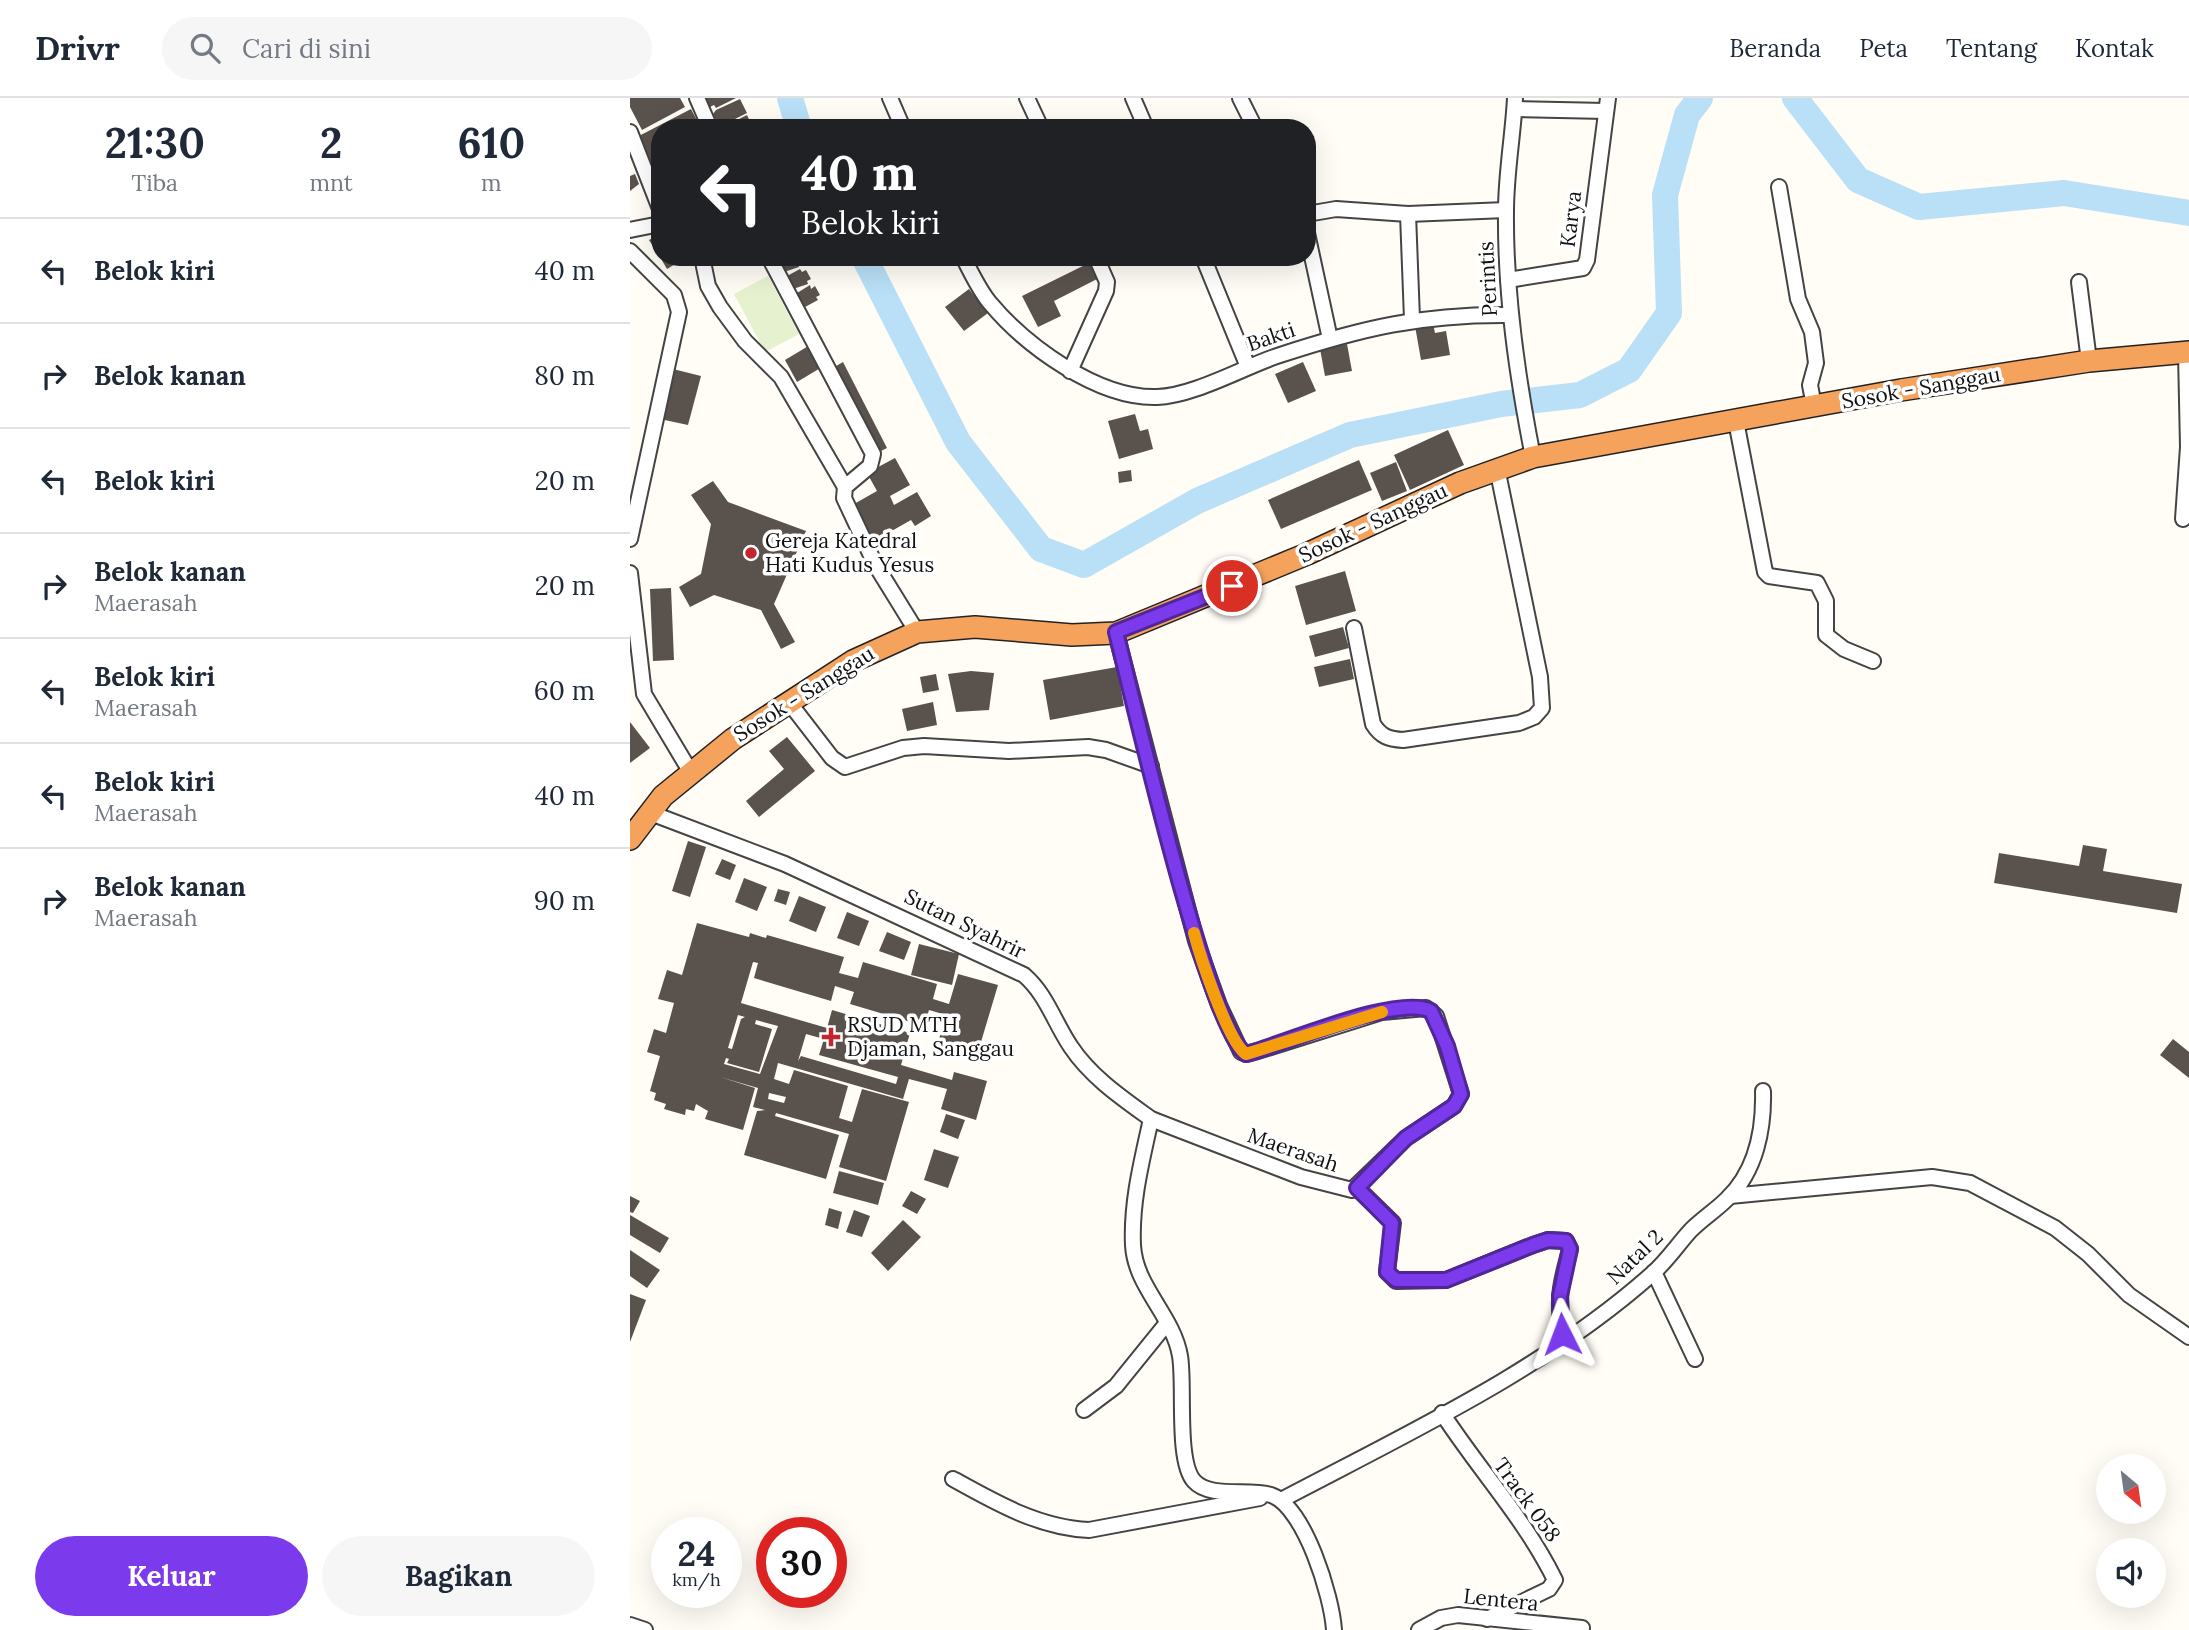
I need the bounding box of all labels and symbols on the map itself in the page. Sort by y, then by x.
street label: Karya [1554,189,1587,249]
street label: Perintis [1472,241,1503,317]
street label: Bakti [1243,316,1299,357]
street label: Sosok - Sanggau [1839,360,2002,415]
street label: Sosok - Sanggau [1294,476,1451,569]
place label: Gereja Katedral Hati Kudus Yesus [765,527,934,578]
marker: Gereja Katedral Hati Kudus Yesus [743,545,759,561]
pin [1202,556,1262,616]
street label: Sosok - Sanggau [728,640,879,748]
street label: Sutan Syahrir [900,882,1030,965]
place label: RSUD MTH Djaman, Sanggau [847,1011,1014,1062]
marker: RSUD MTH Djaman, Sanggau [821,1027,841,1047]
street label: Maerasah [1244,1121,1342,1178]
street label: Natal 2 [1601,1223,1669,1290]
position arrow [1525,1297,1599,1371]
street label: Track 058 [1488,1452,1567,1547]
north arrow [2096,1454,2166,1524]
speed limit sign: 30 [756,1517,847,1608]
street label: Lentera [1462,1582,1540,1617]

